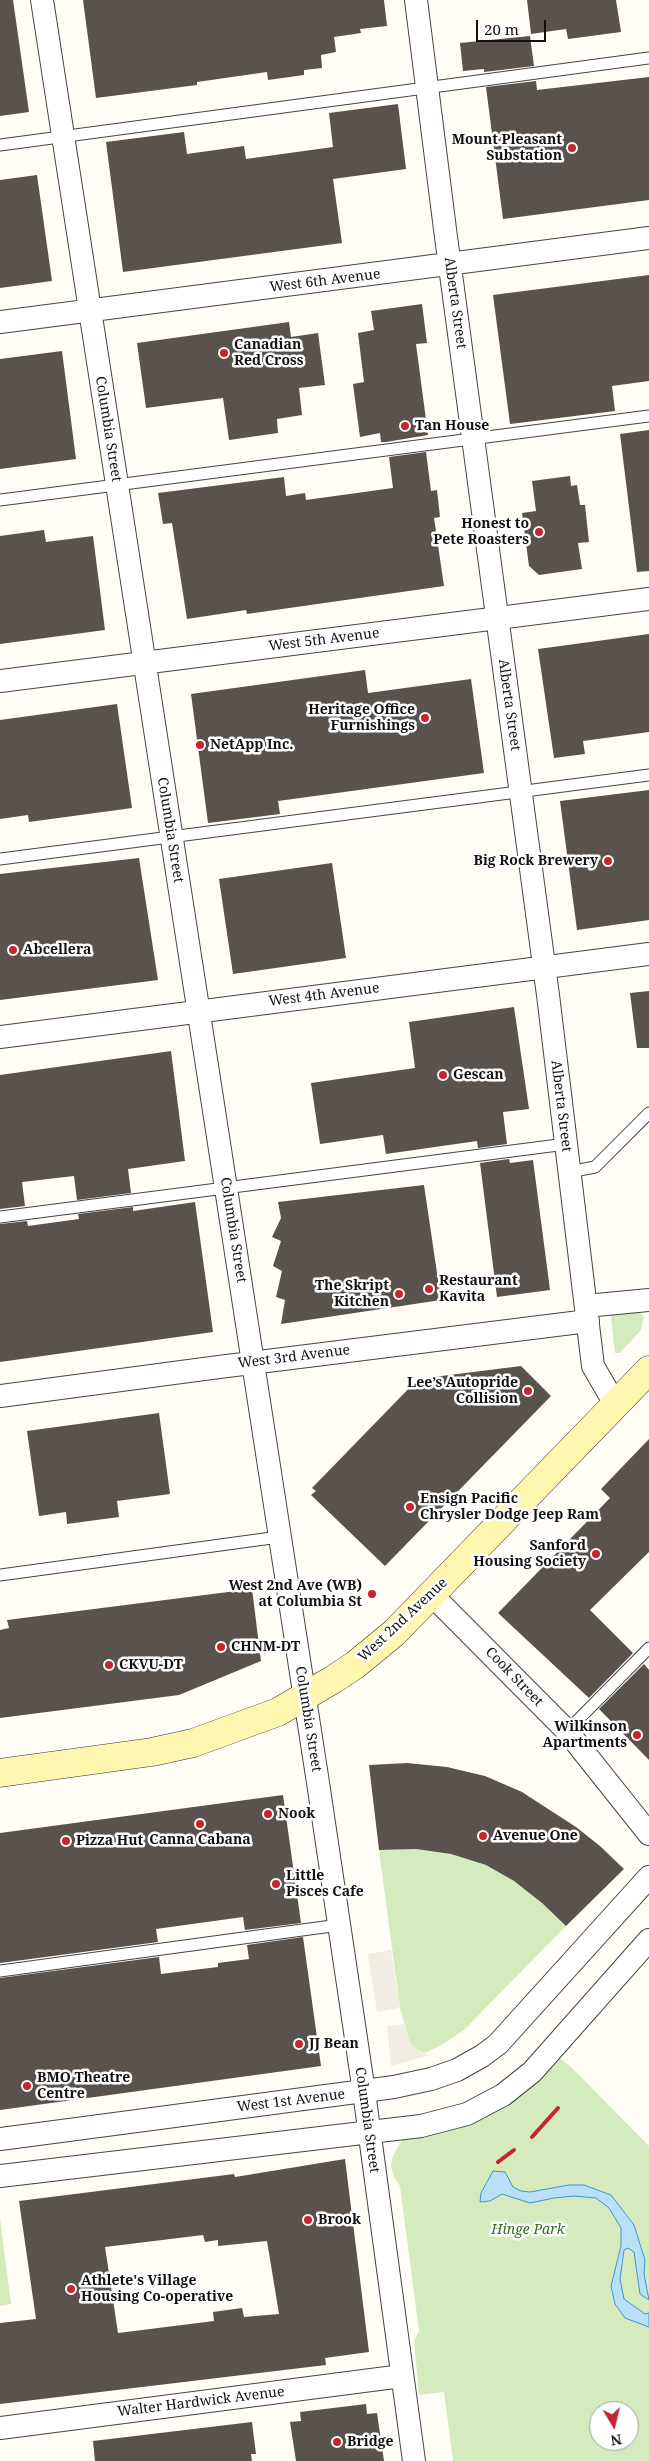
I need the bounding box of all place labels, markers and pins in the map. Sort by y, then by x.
place label: Mount Pleasant Substation [452,132,562,164]
marker: Mount Pleasant Substation [566,142,578,154]
place label: Canadian Red Cross [234,337,303,370]
marker: Canadian Red Cross [218,347,230,359]
place label: Tan House [415,418,489,434]
marker: Tan House [399,420,411,432]
place label: Honest to Pete Roasters [433,516,529,548]
marker: Honest to Pete Roasters [533,526,545,538]
place label: Heritage Office Furnishings [308,702,415,734]
marker: Heritage Office Furnishings [419,712,431,724]
place label: NetApp Inc. [210,737,293,753]
marker: NetApp Inc. [194,739,206,751]
place label: Big Rock Brewery [474,853,598,869]
marker: Big Rock Brewery [602,855,614,867]
place label: Abcellera [23,942,91,958]
marker: Abcellera [7,944,19,956]
place label: Gescan [453,1067,504,1083]
marker: Gescan [437,1069,449,1081]
place label: Restaurant Kavita [439,1273,518,1305]
place label: The Skript Kitchen [315,1278,389,1310]
marker: Restaurant Kavita [423,1283,435,1295]
marker: The Skript Kitchen [393,1288,405,1300]
place label: Lee’s Autopride Collision [407,1375,518,1408]
marker: Lee’s Autopride Collision [522,1385,534,1397]
place label: Ensign Pacific Chrysler Dodge Jeep Ram [420,1491,599,1524]
marker: Ensign Pacific Chrysler Dodge Jeep Ram [404,1501,416,1513]
place label: Sanford Housing Society [473,1538,586,1570]
marker: Sanford Housing Society [590,1548,602,1560]
place label: West 2nd Ave (WB) at Columbia St [228,1578,362,1610]
marker: West 2nd Ave (WB) at Columbia St [366,1588,378,1600]
place label: CHNM-DT [231,1639,300,1655]
marker: CHNM-DT [215,1641,227,1653]
place label: CKVU-DT [119,1657,183,1673]
marker: CKVU-DT [103,1659,115,1671]
place label: Wilkinson Apartments [542,1719,627,1751]
marker: Wilkinson Apartments [631,1729,643,1741]
place label: Nook [278,1806,315,1822]
marker: Nook [262,1808,274,1820]
marker: Canna Cabana [194,1818,206,1830]
place label: Avenue One [493,1828,578,1844]
marker: Avenue One [477,1830,489,1842]
place label: Canna Cabana [149,1832,251,1848]
place label: Pizza Hut [76,1833,143,1849]
marker: Pizza Hut [60,1835,72,1847]
place label: Little Pisces Cafe [286,1868,364,1900]
marker: Little Pisces Cafe [270,1878,282,1890]
place label: JJ Bean [309,2036,359,2052]
marker: JJ Bean [293,2038,305,2050]
place label: BMO Theatre Centre [37,2070,130,2102]
marker: BMO Theatre Centre [21,2080,33,2092]
place label: Brook [318,2212,361,2228]
marker: Brook [302,2214,314,2226]
place label: Athlete's Village Housing Co-operative [81,2273,233,2306]
marker: Athlete's Village Housing Co-operative [65,2283,77,2295]
place label: Bridge [347,2434,394,2450]
marker: Bridge [331,2436,343,2448]

